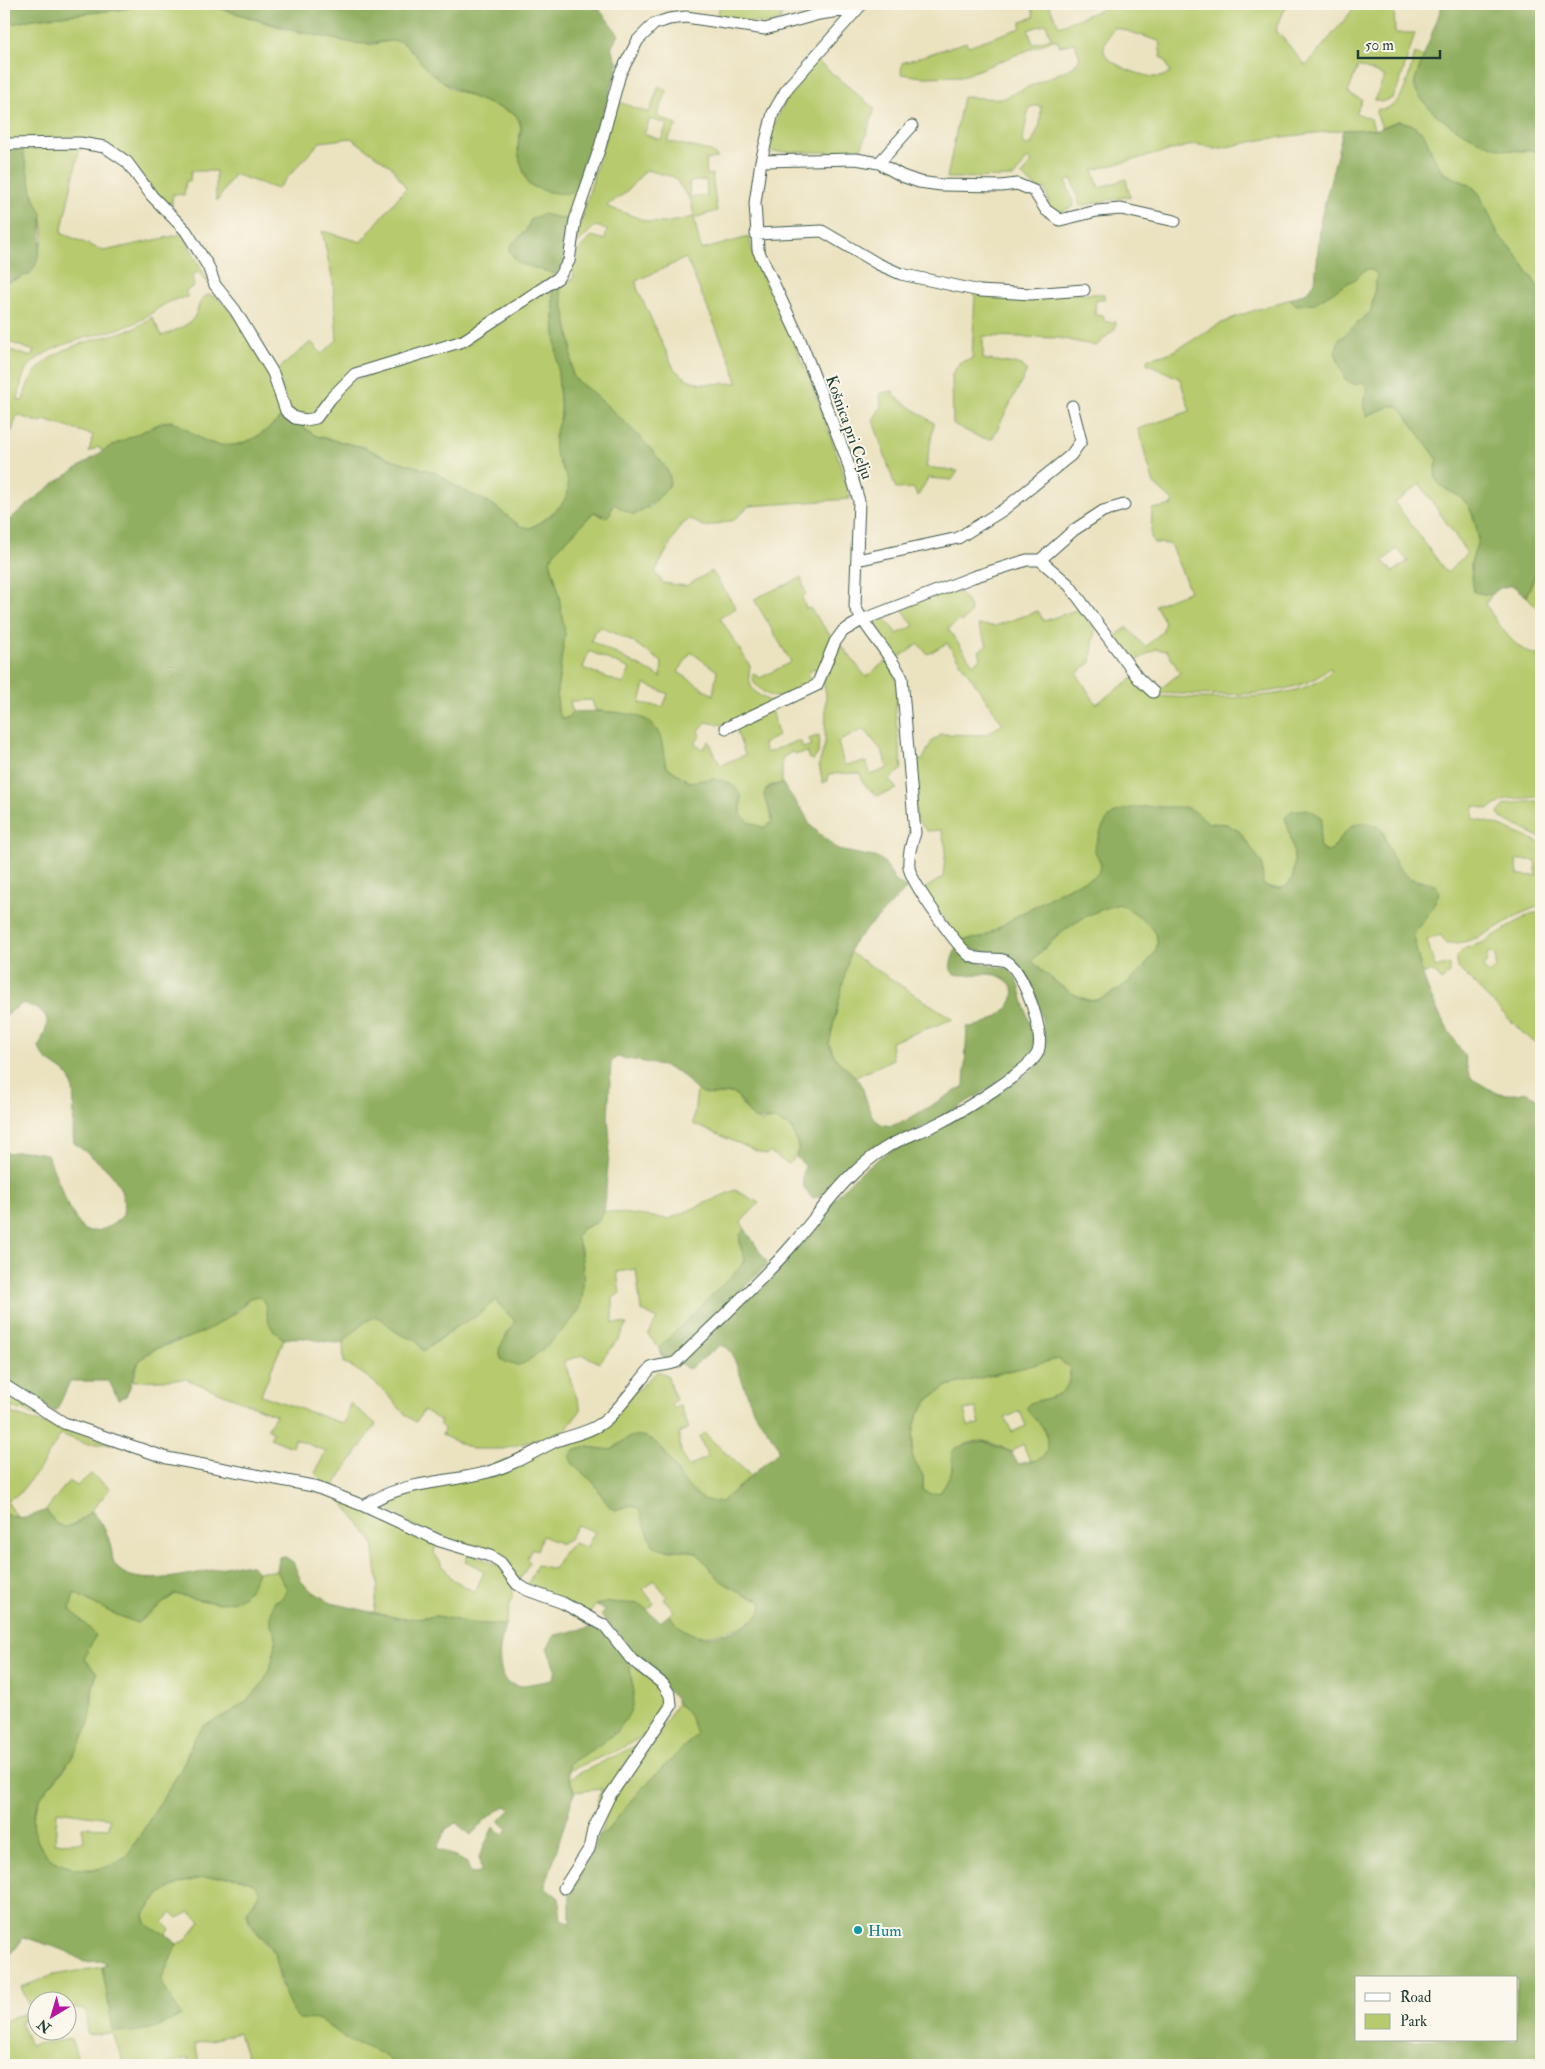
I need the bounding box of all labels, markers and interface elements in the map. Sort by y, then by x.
scale bar [1358,28,1440,60]
text: 50 m [1365,36,1394,55]
street label: Košnica pri Celju [820,373,877,482]
place label: Hum [868,1921,902,1941]
marker: Hum [852,1924,864,1936]
legend [1355,1976,1518,2042]
text: Road [1400,1988,1432,2007]
north arrow [28,1992,78,2042]
text: Park [1400,2012,1427,2031]
text: N [34,2015,55,2037]

